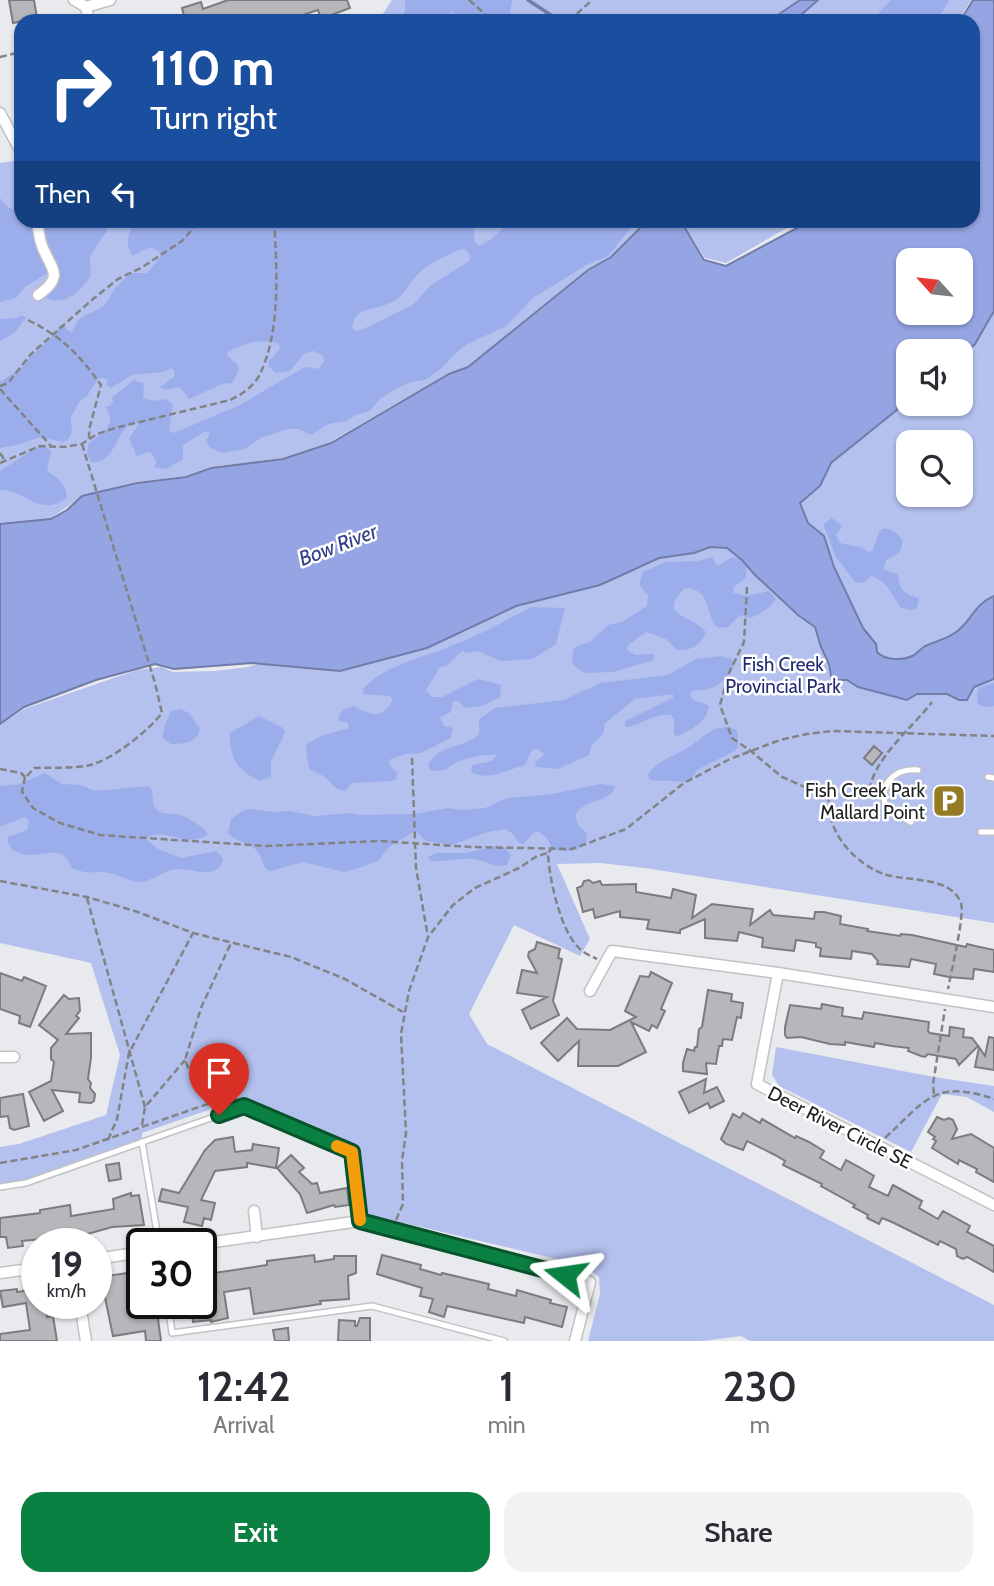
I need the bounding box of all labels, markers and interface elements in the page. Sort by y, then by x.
text: 110 m [150,38,274,97]
icon: right [35,42,126,133]
text: Turn right [150,98,277,137]
icon: left [105,175,143,213]
text: Then [35,178,91,210]
north arrow [896,248,973,326]
map controls [896,248,973,507]
button: sound [896,339,973,416]
button: search [896,430,973,507]
water label: Bow River [295,518,382,571]
park label: Fish Creek Provincial Park [725,653,841,698]
place label: Fish Creek Park Mallard Point [805,779,926,824]
parking icon: Fish Creek Park Mallard Point [930,782,968,820]
pin [189,1043,249,1115]
icon: arrive [200,1054,238,1092]
street label: Deer River Circle SE [764,1081,916,1174]
speed limit sign: 30 [126,1228,217,1319]
position arrow [528,1238,602,1312]
text: 19 [50,1243,83,1286]
text: km/h [47,1280,86,1302]
text: 12:42 [197,1360,291,1412]
text: 1 [499,1360,514,1412]
text: 230 [723,1360,797,1412]
text: Arrival [213,1411,274,1439]
text: min [488,1411,526,1439]
text: m [750,1411,770,1439]
button: Exit [21,1492,490,1572]
button: Share [504,1492,973,1572]

